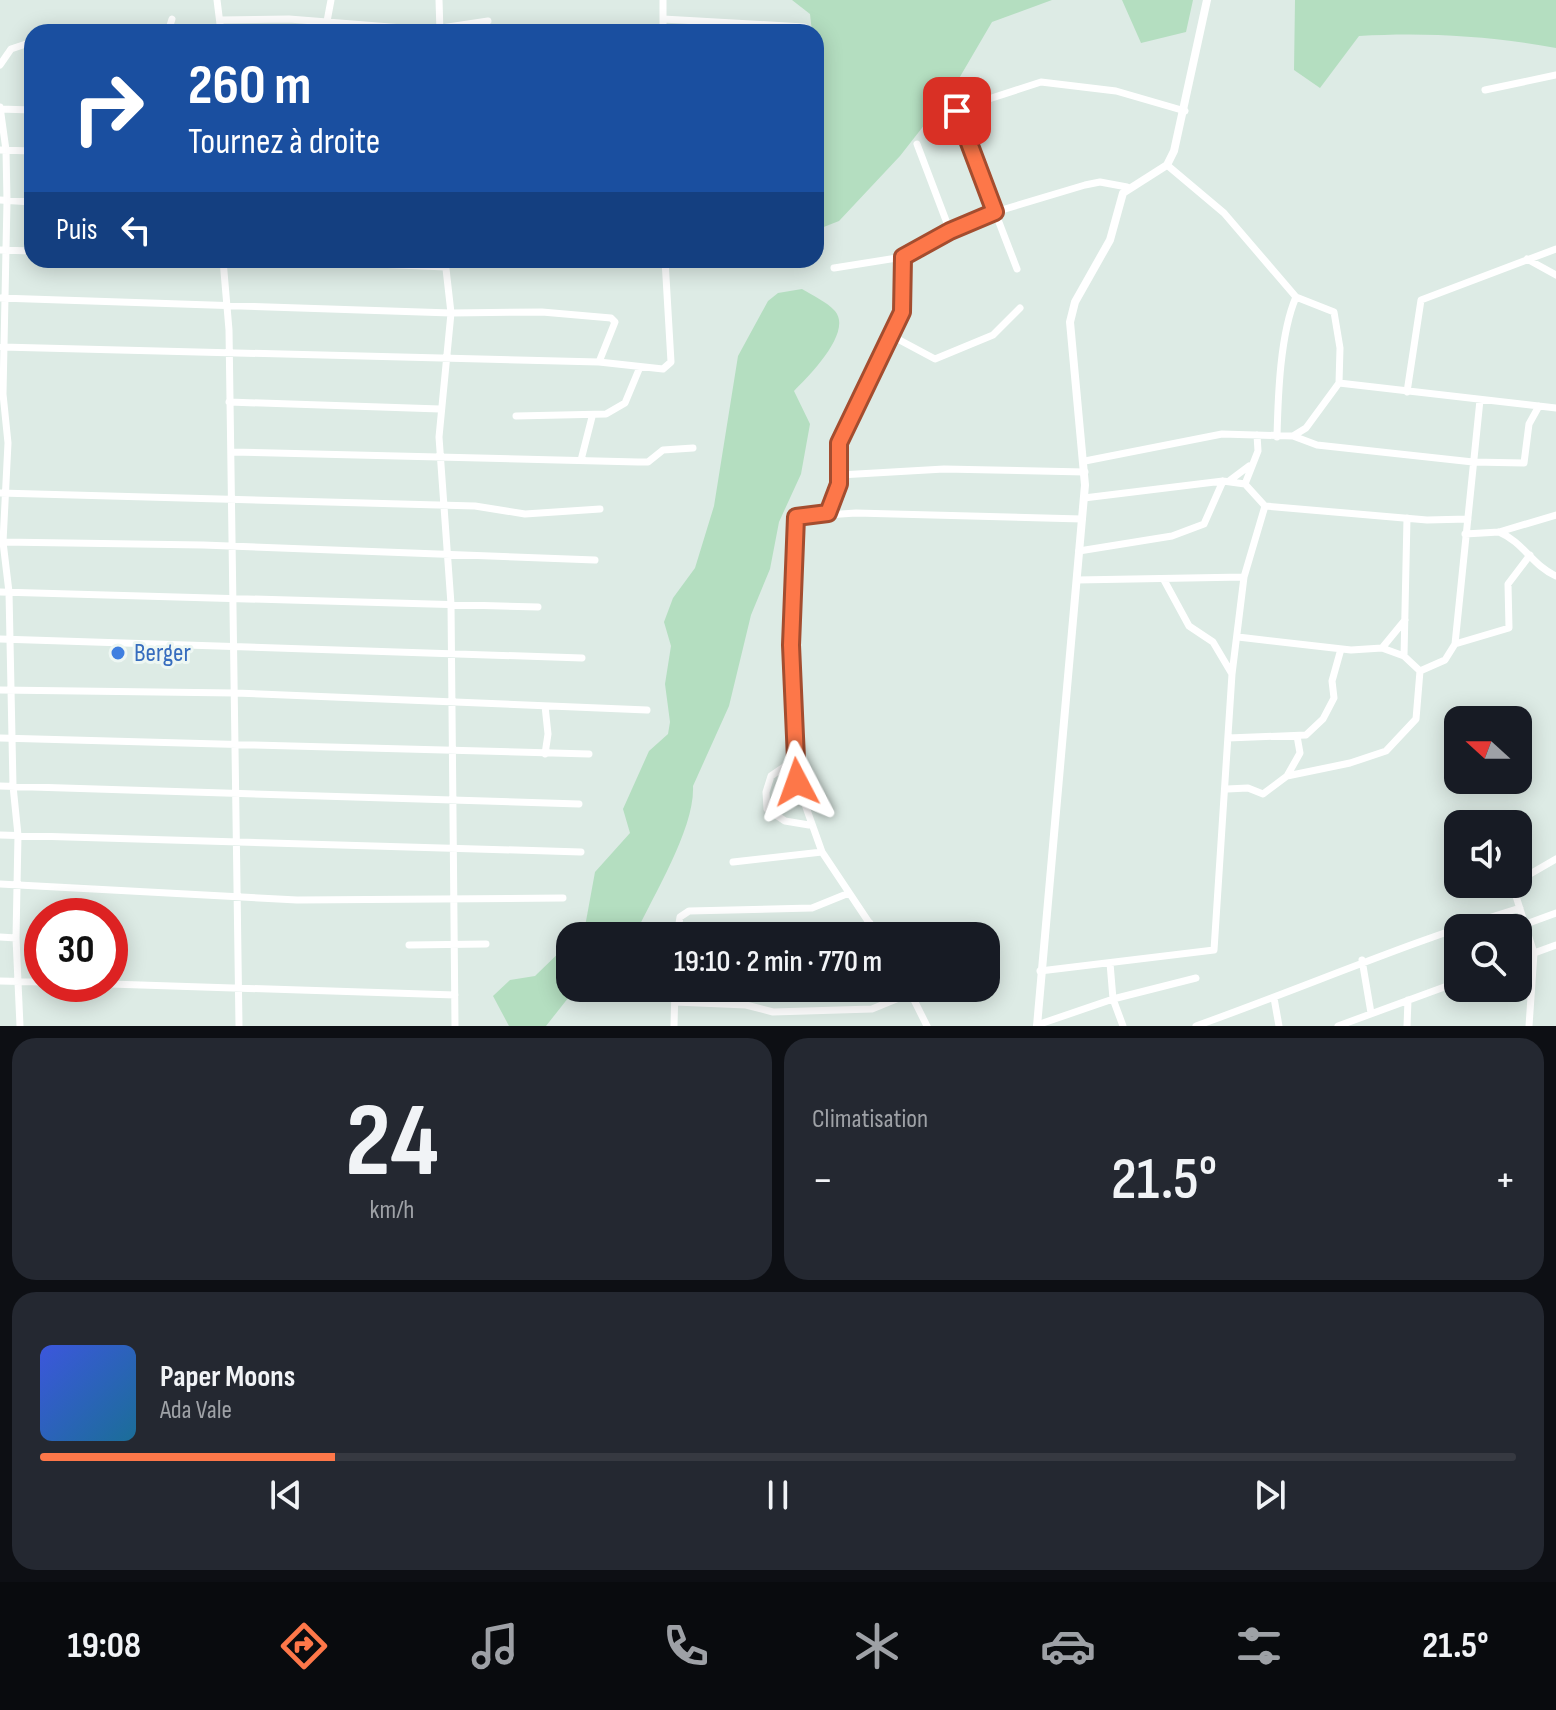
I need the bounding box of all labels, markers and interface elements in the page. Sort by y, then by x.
text: 260 m [188,53,311,120]
icon: right [56,56,160,160]
pin [923,77,991,145]
icon: arrive [935,89,979,133]
text: Tournez à droite [188,121,380,164]
icon: left [114,208,158,252]
text: Puis [56,212,98,248]
place label: Berger [134,638,192,669]
marker: Berger [109,644,127,662]
north arrow [1444,706,1532,794]
map controls [1444,706,1532,1002]
position arrow [755,740,839,824]
button: sound [1444,810,1532,898]
speed limit sign: 30 [24,898,128,1002]
button: search [1444,914,1532,1002]
text: 19:10 · 2 min · 770 m [674,944,882,980]
text: 24 [345,1080,439,1205]
text: Climatisation [812,1104,928,1135]
text: 21.5° [1111,1144,1217,1216]
text: − [812,1154,834,1207]
text: + [1494,1154,1516,1207]
text: km/h [370,1195,414,1226]
text: Paper Moons [160,1359,295,1395]
text: Ada Vale [160,1395,232,1426]
icon: previous [264,1473,308,1517]
icon: pause [756,1473,800,1517]
icon: next [1248,1473,1292,1517]
icon: directions [276,1618,332,1674]
icon: music [467,1618,523,1674]
icon: phone [658,1618,714,1674]
icon: climate [849,1618,905,1674]
icon: car [1040,1618,1096,1674]
icon: filters [1231,1618,1287,1674]
text: 19:08 [68,1625,141,1668]
text: 21.5° [1422,1625,1488,1668]

